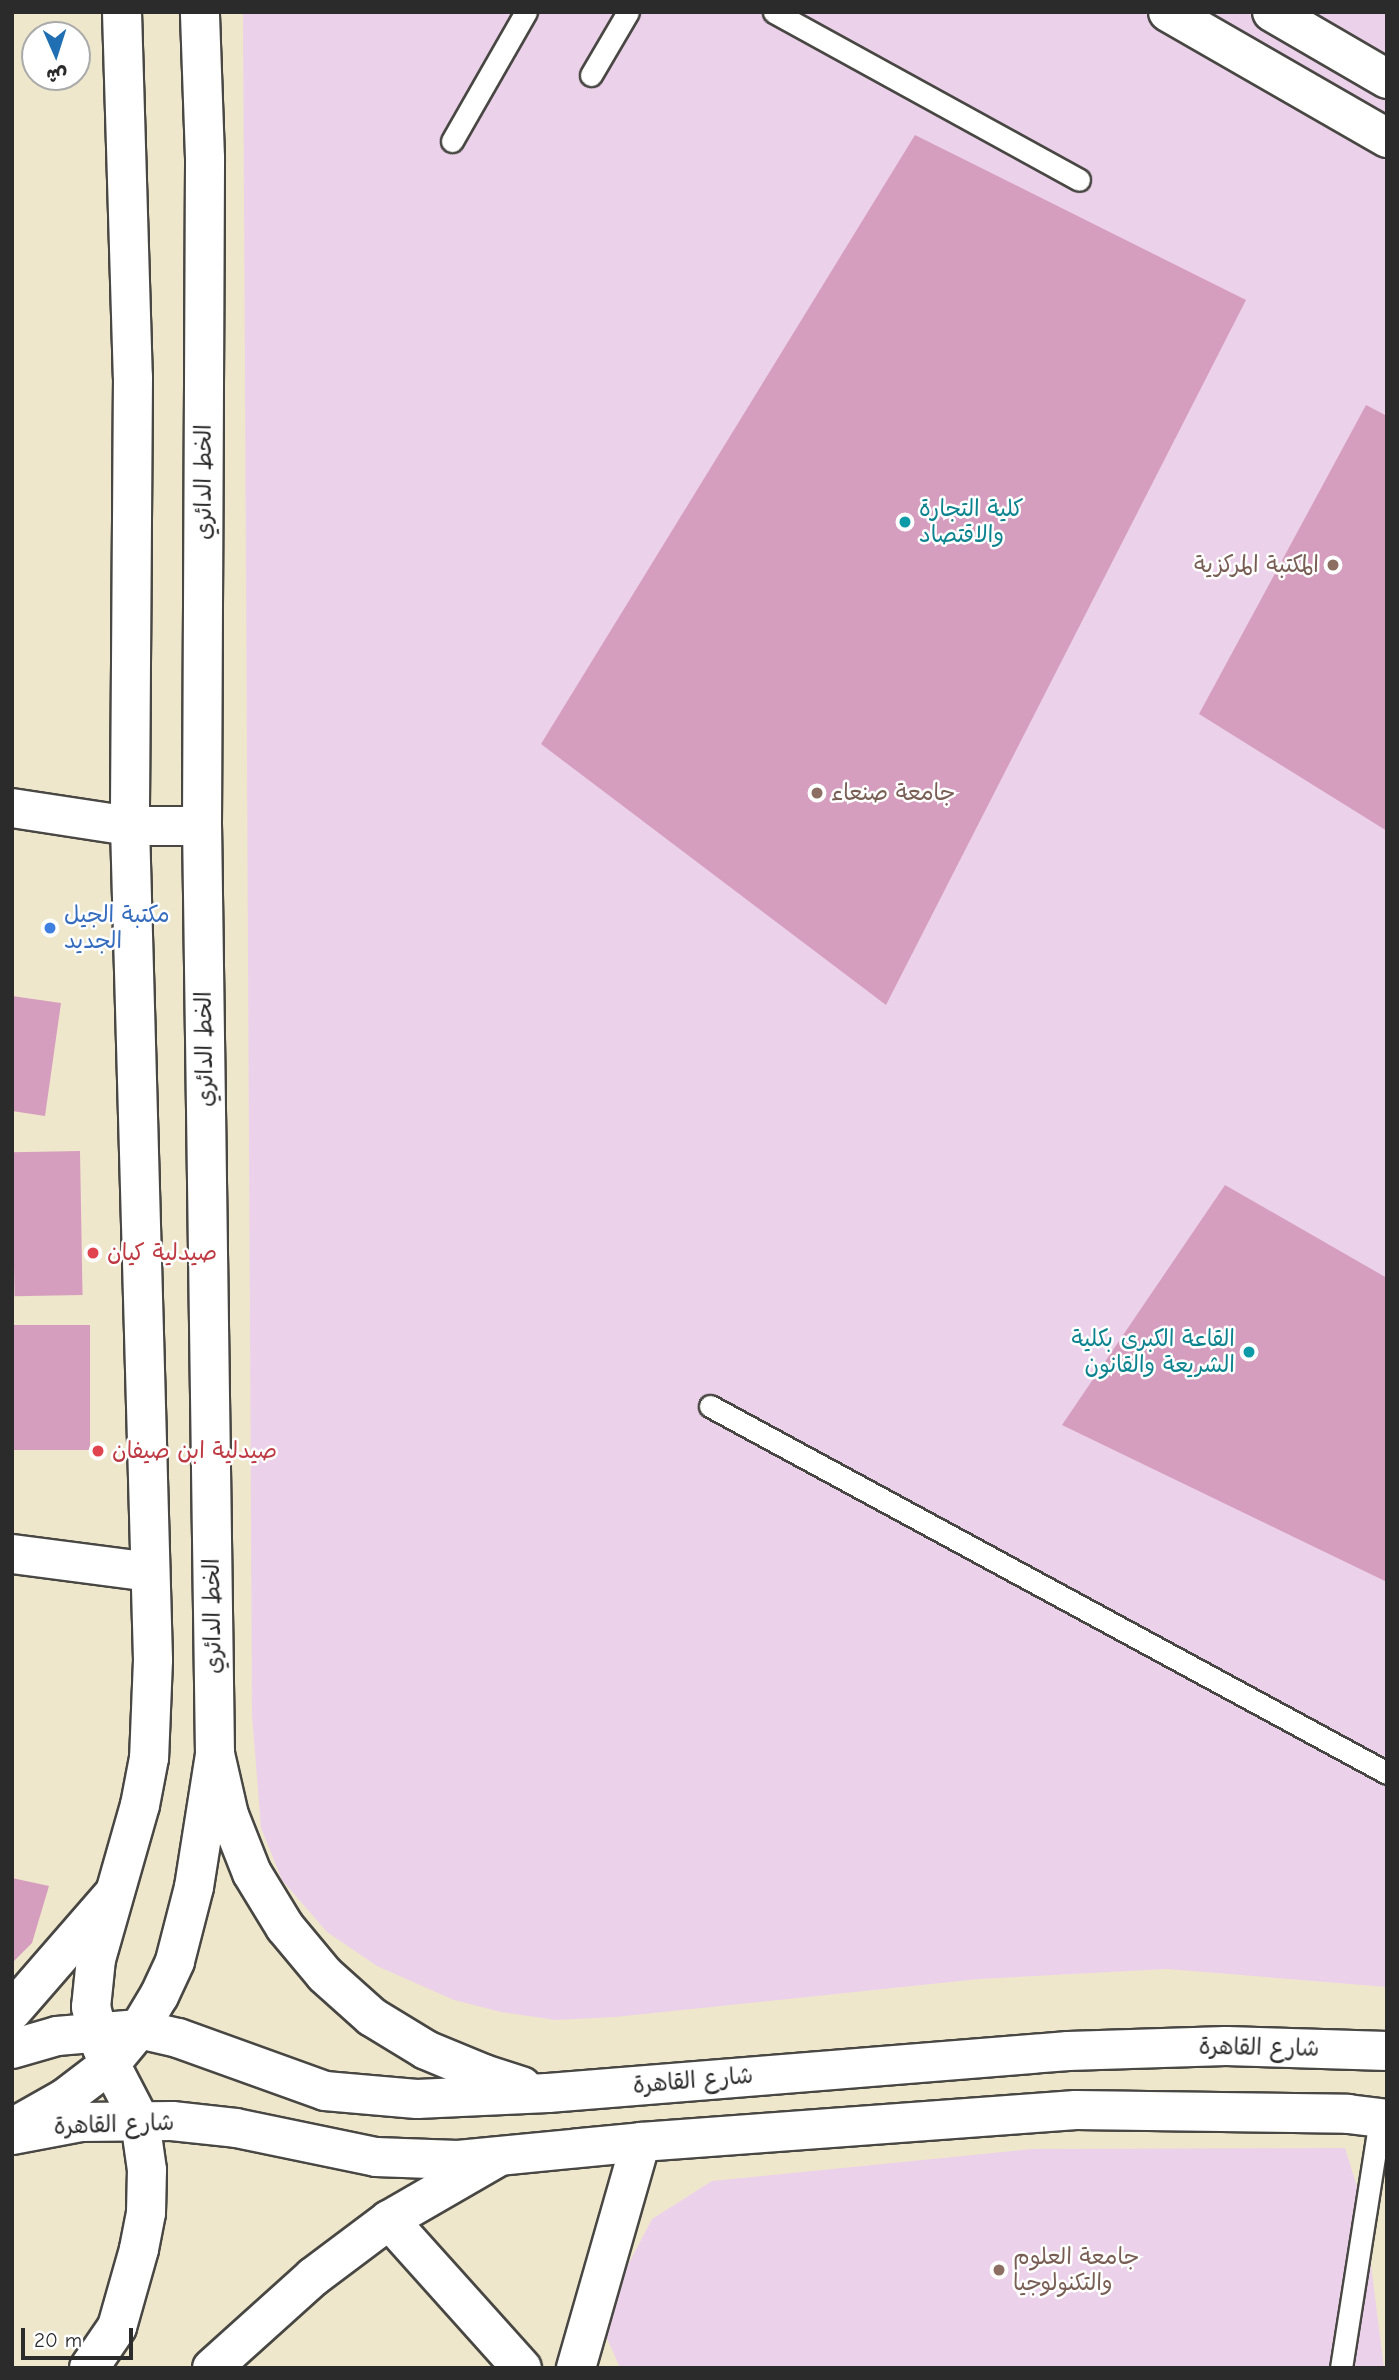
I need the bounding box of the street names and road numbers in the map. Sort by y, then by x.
street label: الخط الدائري [190,424,218,540]
street label: الخط الدائري [190,991,220,1107]
street label: الخط الدائري [198,1558,228,1674]
street label: شارع القاهرة [1198,2033,1320,2063]
street label: شارع القاهرة [632,2062,754,2100]
street label: شارع القاهرة [53,2109,175,2141]

